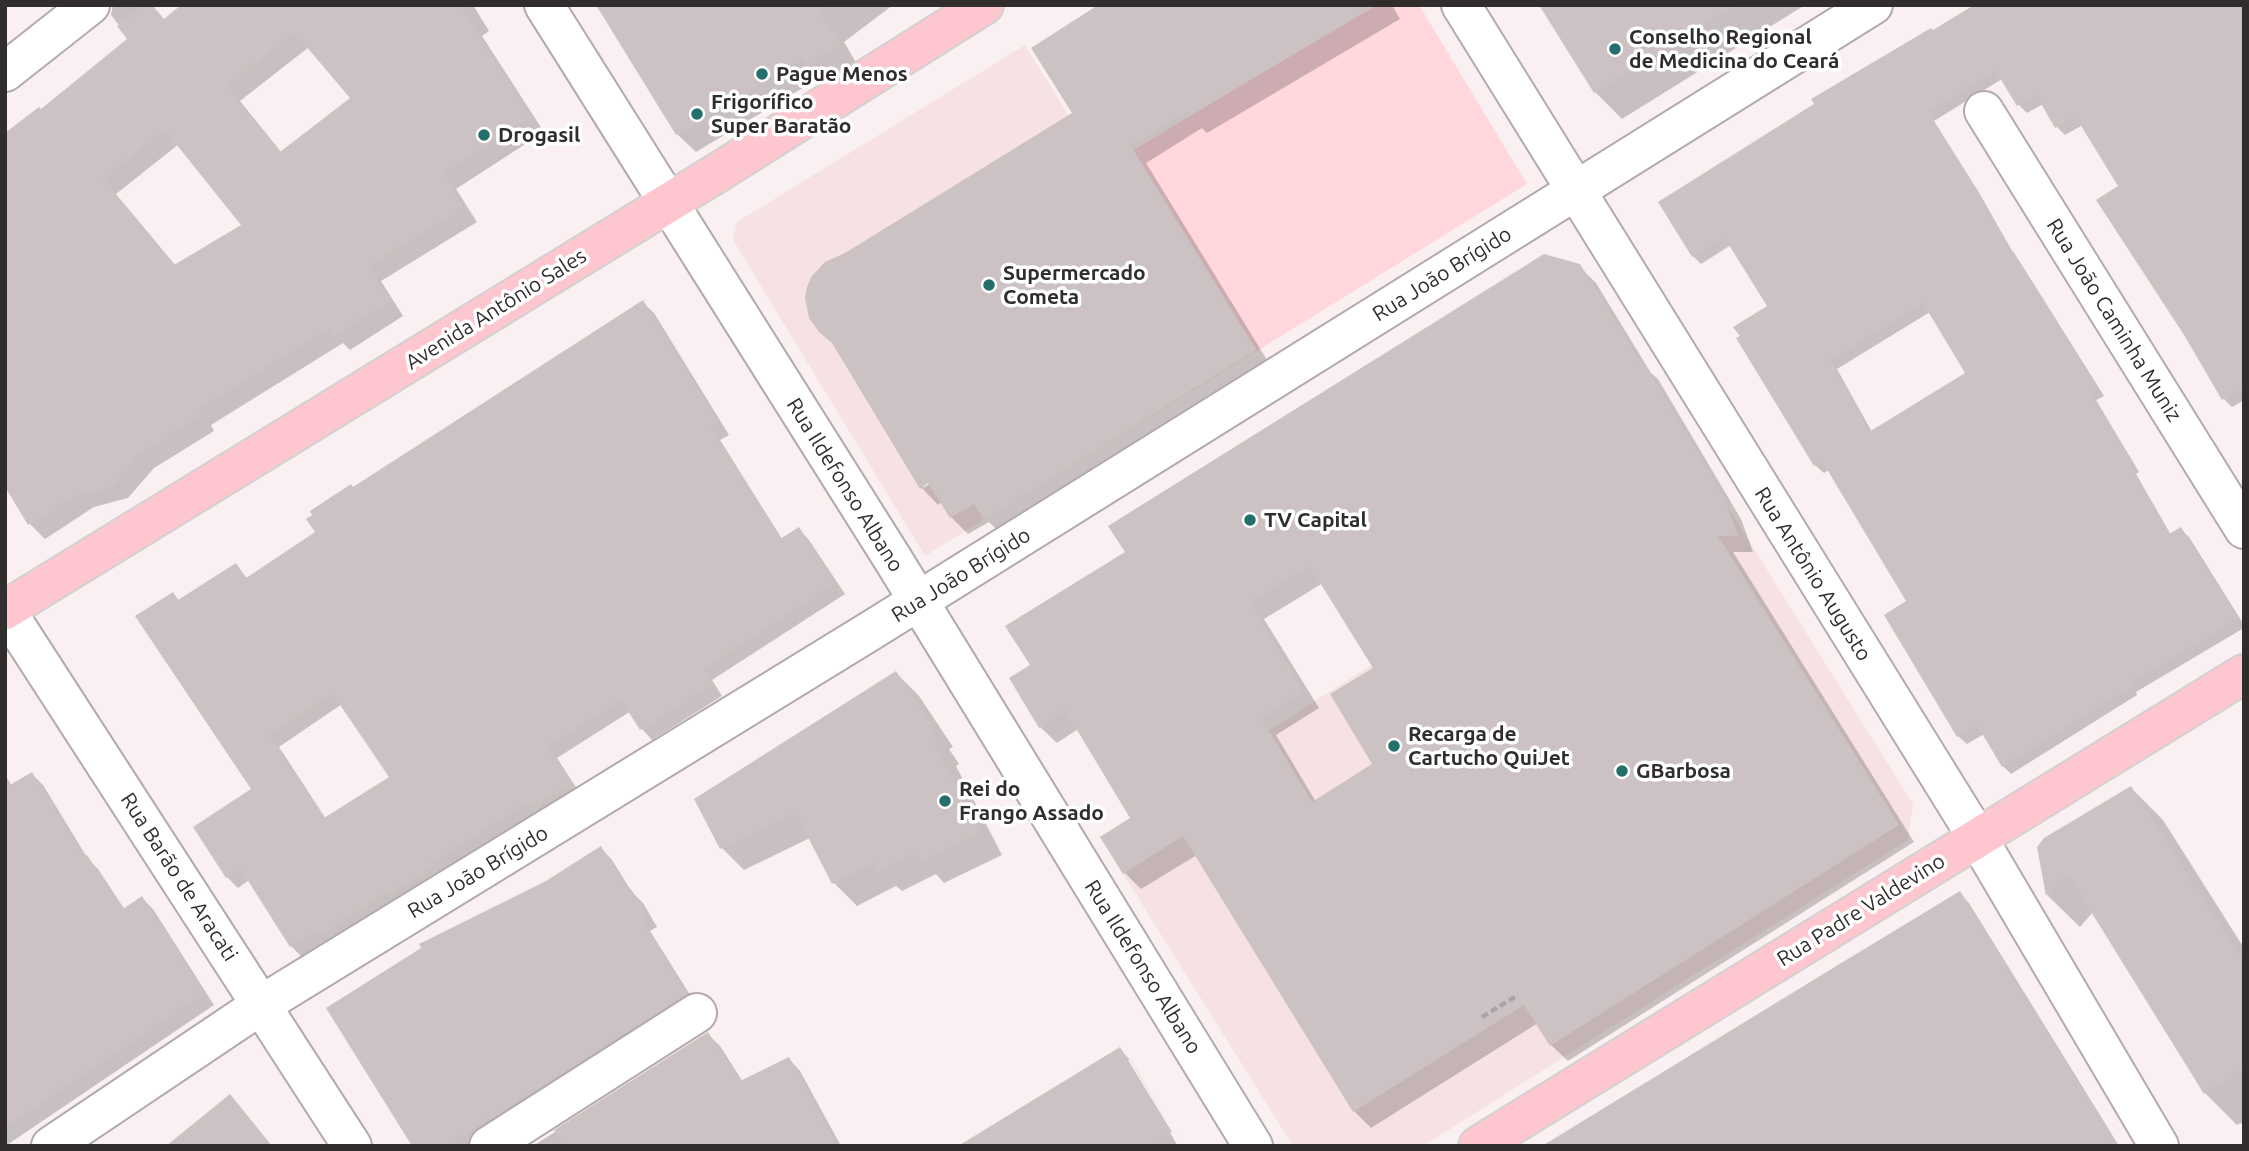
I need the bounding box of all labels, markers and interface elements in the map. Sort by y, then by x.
place label: Conselho Regional de Medicina do Ceará [1629,24,1839,74]
marker: Conselho Regional de Medicina do Ceará [1607,41,1623,57]
place label: Pague Menos [776,61,908,87]
marker: Pague Menos [754,66,770,82]
place label: Frigorífico Super Baratão [711,89,851,139]
marker: Frigorífico Super Baratão [689,106,705,122]
place label: Drogasil [498,122,580,148]
marker: Drogasil [476,127,492,143]
street label: Rua João Caminha Muniz [2041,214,2187,426]
street label: Rua João Brígido [1368,221,1516,327]
street label: Avenida Antônio Sales [401,243,591,375]
place label: Supermercado Cometa [1003,260,1146,310]
marker: Supermercado Cometa [981,277,997,293]
street label: Rua Ildefonso Albano [781,393,909,577]
street label: Rua Antônio Augusto [1749,482,1877,666]
place label: TV Capital [1264,507,1367,533]
marker: TV Capital [1242,512,1258,528]
street label: Rua João Brígido [887,522,1035,628]
place label: Recarga de Cartucho QuiJet [1408,721,1570,771]
marker: Recarga de Cartucho QuiJet [1386,738,1402,754]
place label: GBarbosa [1636,758,1731,784]
marker: GBarbosa [1614,763,1630,779]
place label: Rei do Frango Assado [959,776,1104,826]
street label: Rua Barão de Aracati [115,788,243,966]
marker: Rei do Frango Assado [937,793,953,809]
street label: Rua João Brígido [403,820,553,924]
street label: Rua Padre Valdevino [1772,848,1950,972]
street label: Rua Ildefonso Albano [1079,875,1207,1059]

